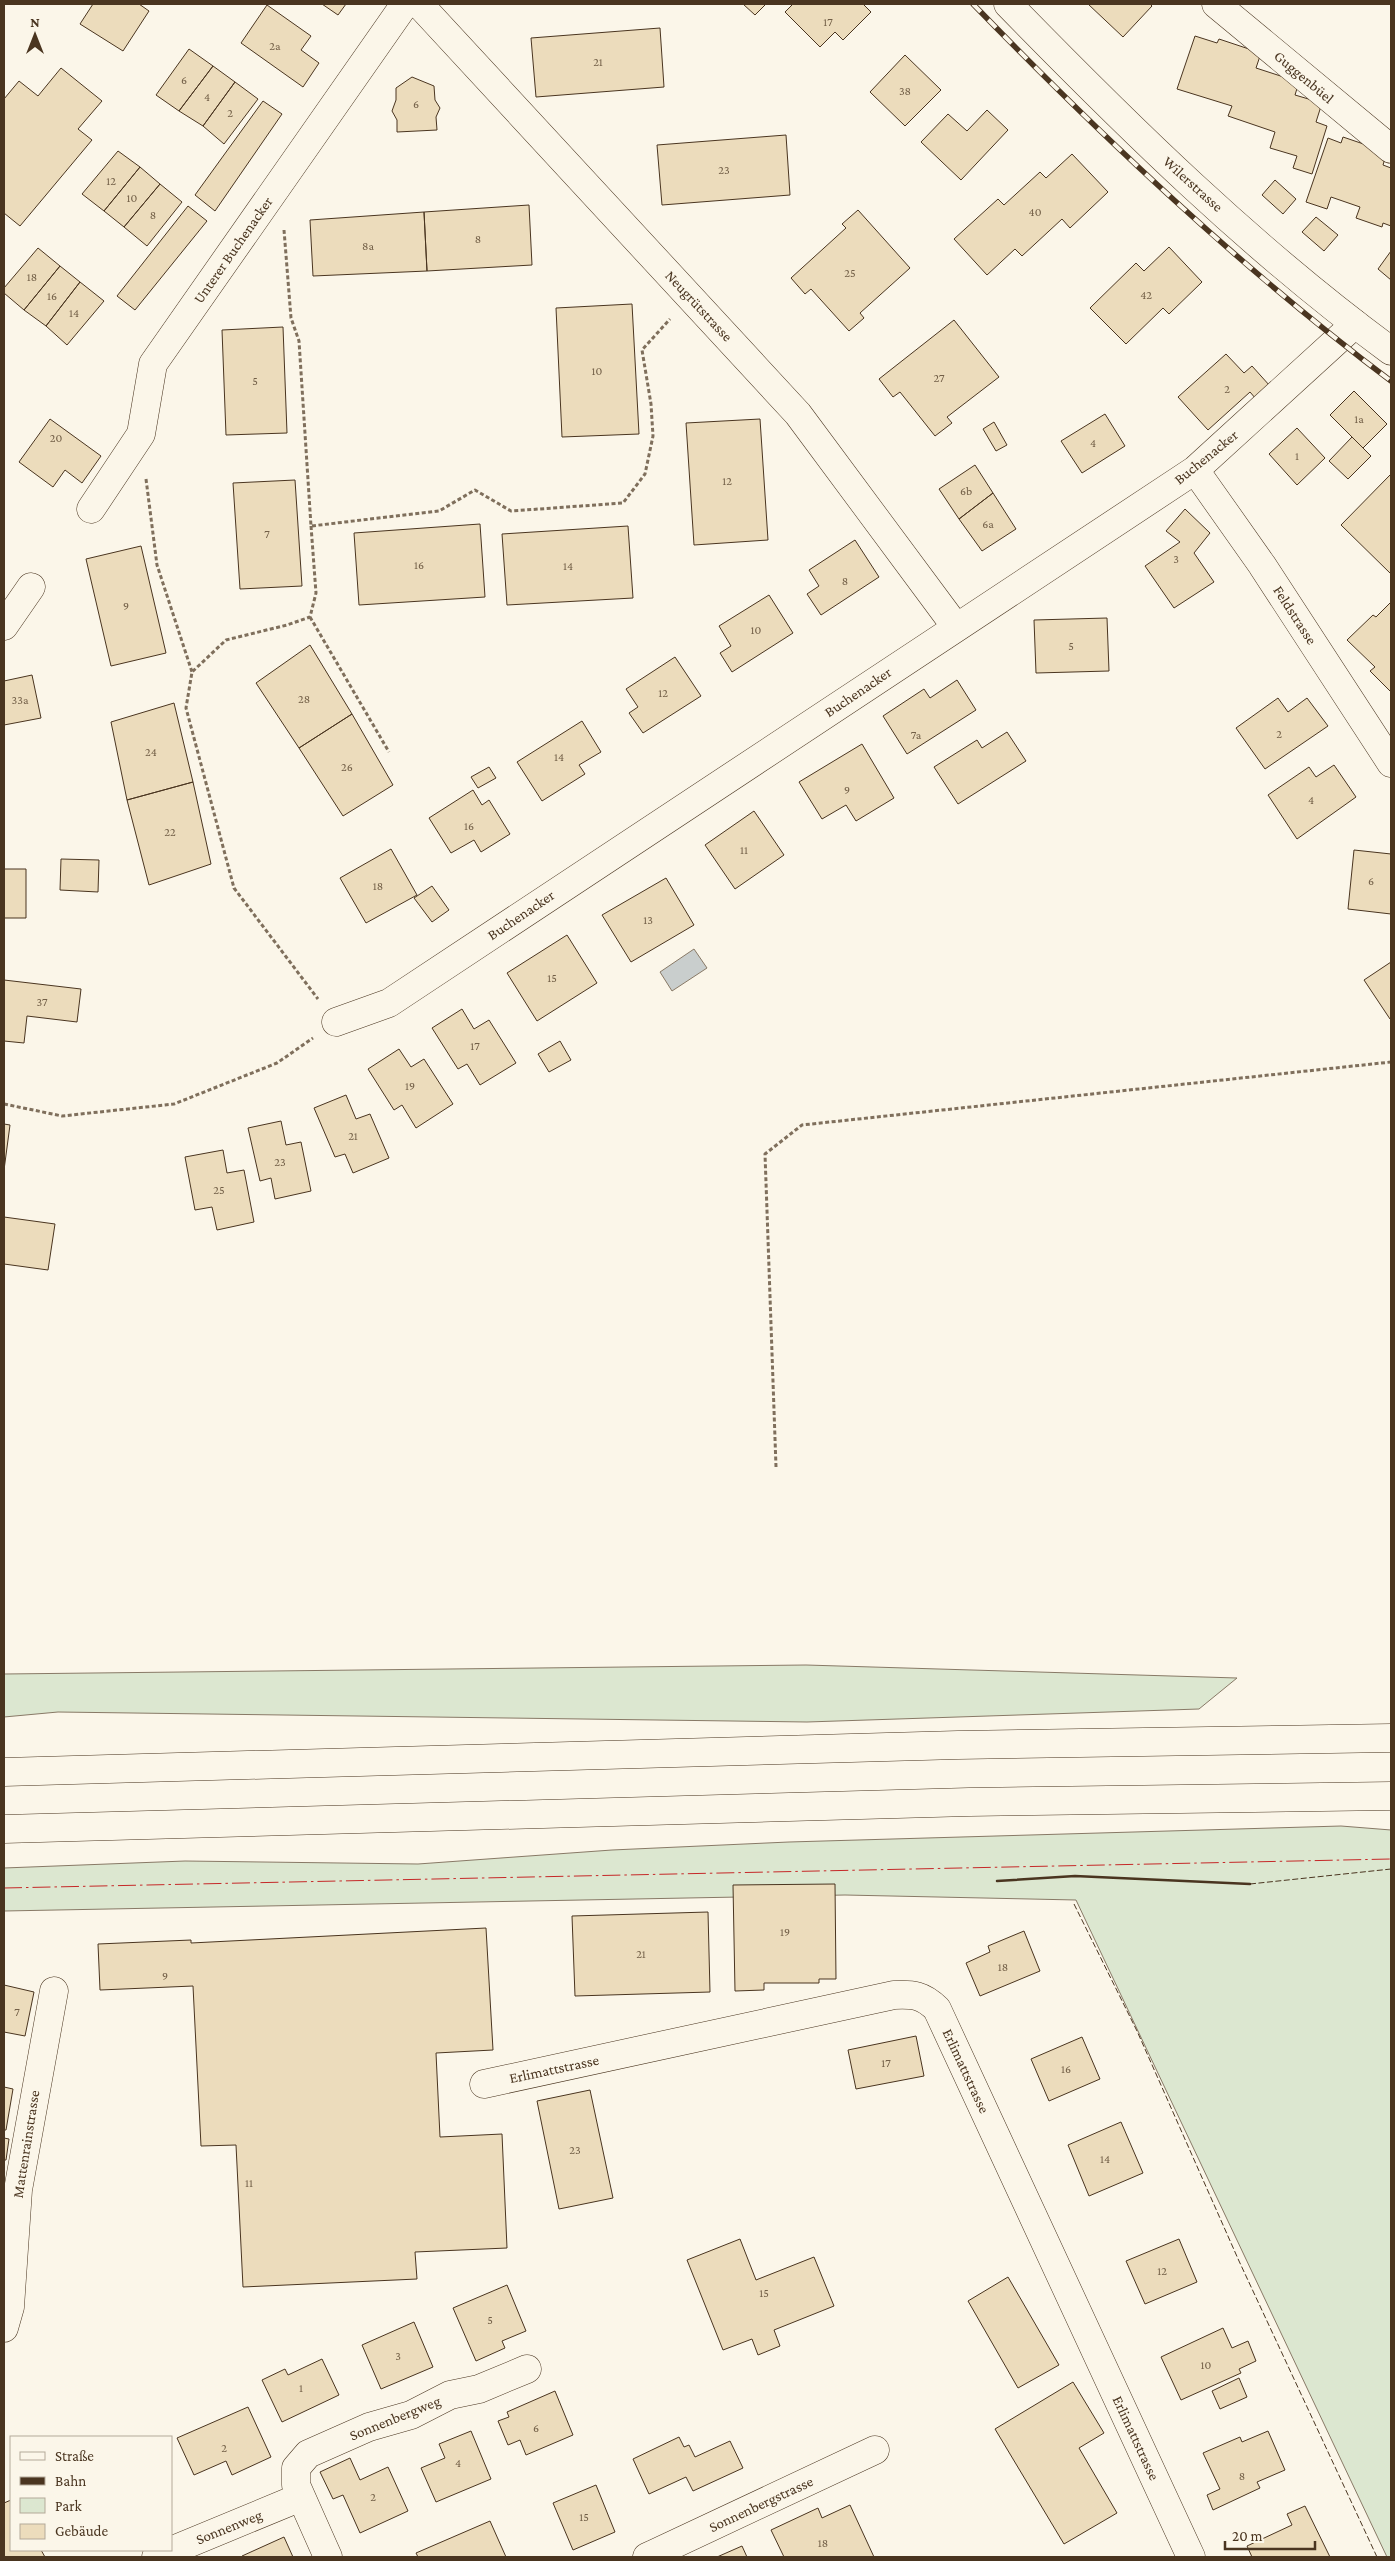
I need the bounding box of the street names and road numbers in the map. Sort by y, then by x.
street label: Guggenbüel [1270,48,1337,107]
street label: Wilerstrasse [1160,153,1226,215]
street label: Unterer Buchenacker [190,193,276,306]
street label: Neugrütstrasse [661,267,736,346]
street label: Buchenacker [1171,426,1242,487]
street label: Feldstrasse [1270,583,1320,648]
street label: Buchenacker [822,663,895,720]
street label: Buchenacker [485,886,558,943]
street label: Erlimattstrasse [939,2026,993,2116]
street label: Erlimattstrasse [508,2052,601,2086]
street label: Mattenrainstrasse [10,2088,42,2199]
street label: Sonnenbergweg [347,2392,443,2444]
street label: Erlimattstrasse [1109,2393,1163,2483]
street label: Sonnenbergstrasse [706,2473,816,2536]
street label: Sonnenweg [194,2506,265,2548]

